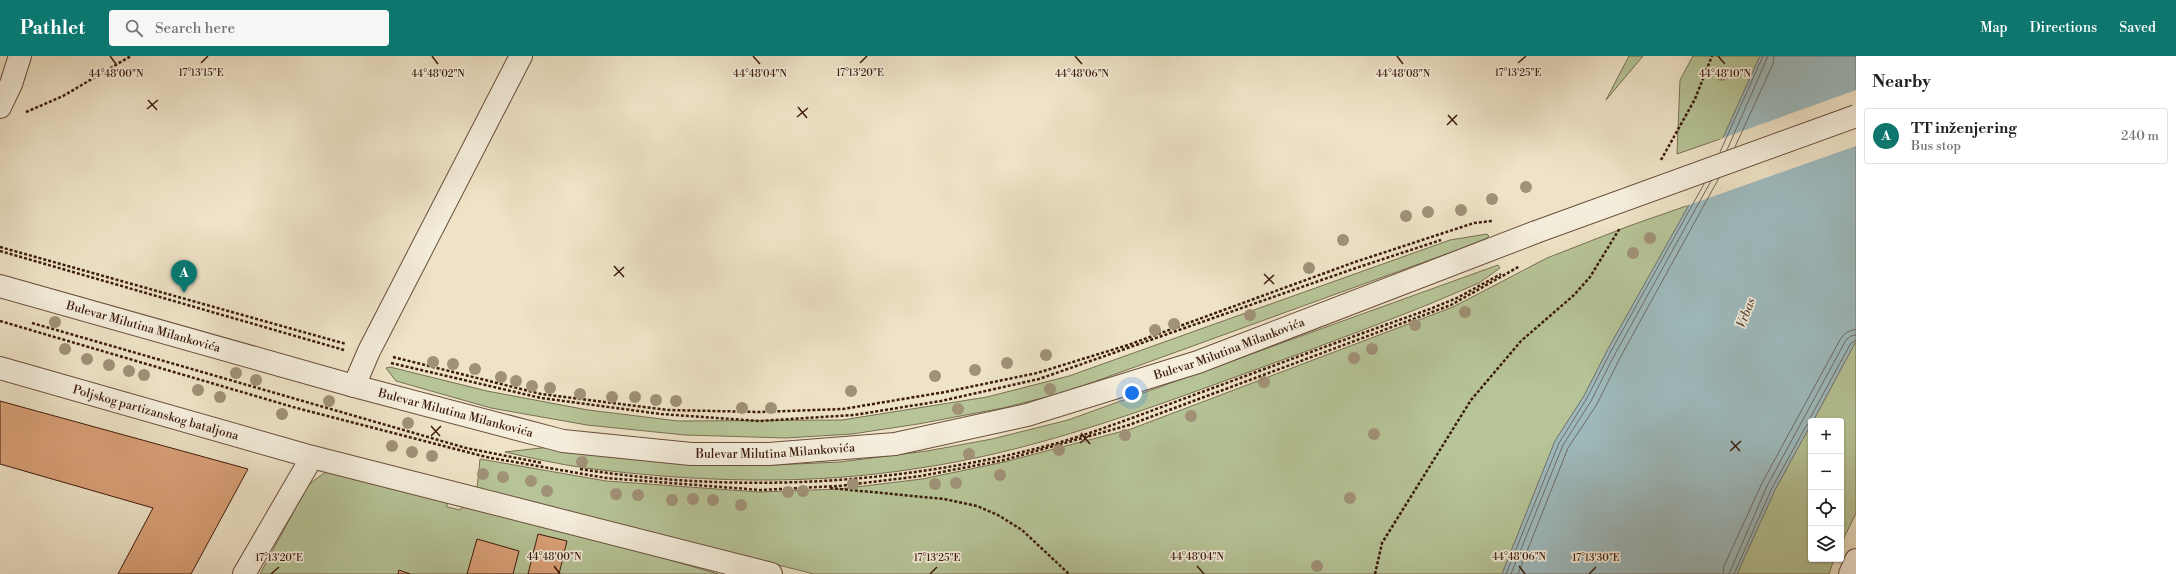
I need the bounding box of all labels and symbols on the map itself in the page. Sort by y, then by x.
text: 17°13'15"E [178,67,224,79]
text: 17°13'20"E [836,67,884,79]
text: 17°13'25"E [1495,67,1541,79]
text: 44°48'00"N [89,68,144,80]
text: 44°48'02"N [411,68,465,80]
text: 44°48'04"N [733,68,788,80]
text: 44°48'06"N [1055,68,1110,80]
text: 44°48'08"N [1376,68,1431,80]
text: 44°48'10"N [1699,68,1752,80]
pin: A [171,260,197,293]
water label: Vrbas [1733,296,1759,330]
street label: Bulevar Milutina Milankovića [64,297,223,356]
street label: Bulevar Milutina Milankovića [1151,314,1308,383]
street label: Poljskog partizanskog bataljona [71,382,241,444]
your location [1122,383,1142,403]
street label: Bulevar Milutina Milankovića [376,385,536,441]
street label: Bulevar Milutina Milankovića [695,440,856,462]
text: 44°48'00"N [527,551,582,563]
text: 44°48'04"N [1170,551,1225,563]
text: 44°48'06"N [1492,551,1547,563]
text: 17°13'20"E [255,552,303,564]
text: 17°13'25"E [914,552,960,564]
text: 17°13'30"E [1572,552,1620,564]

